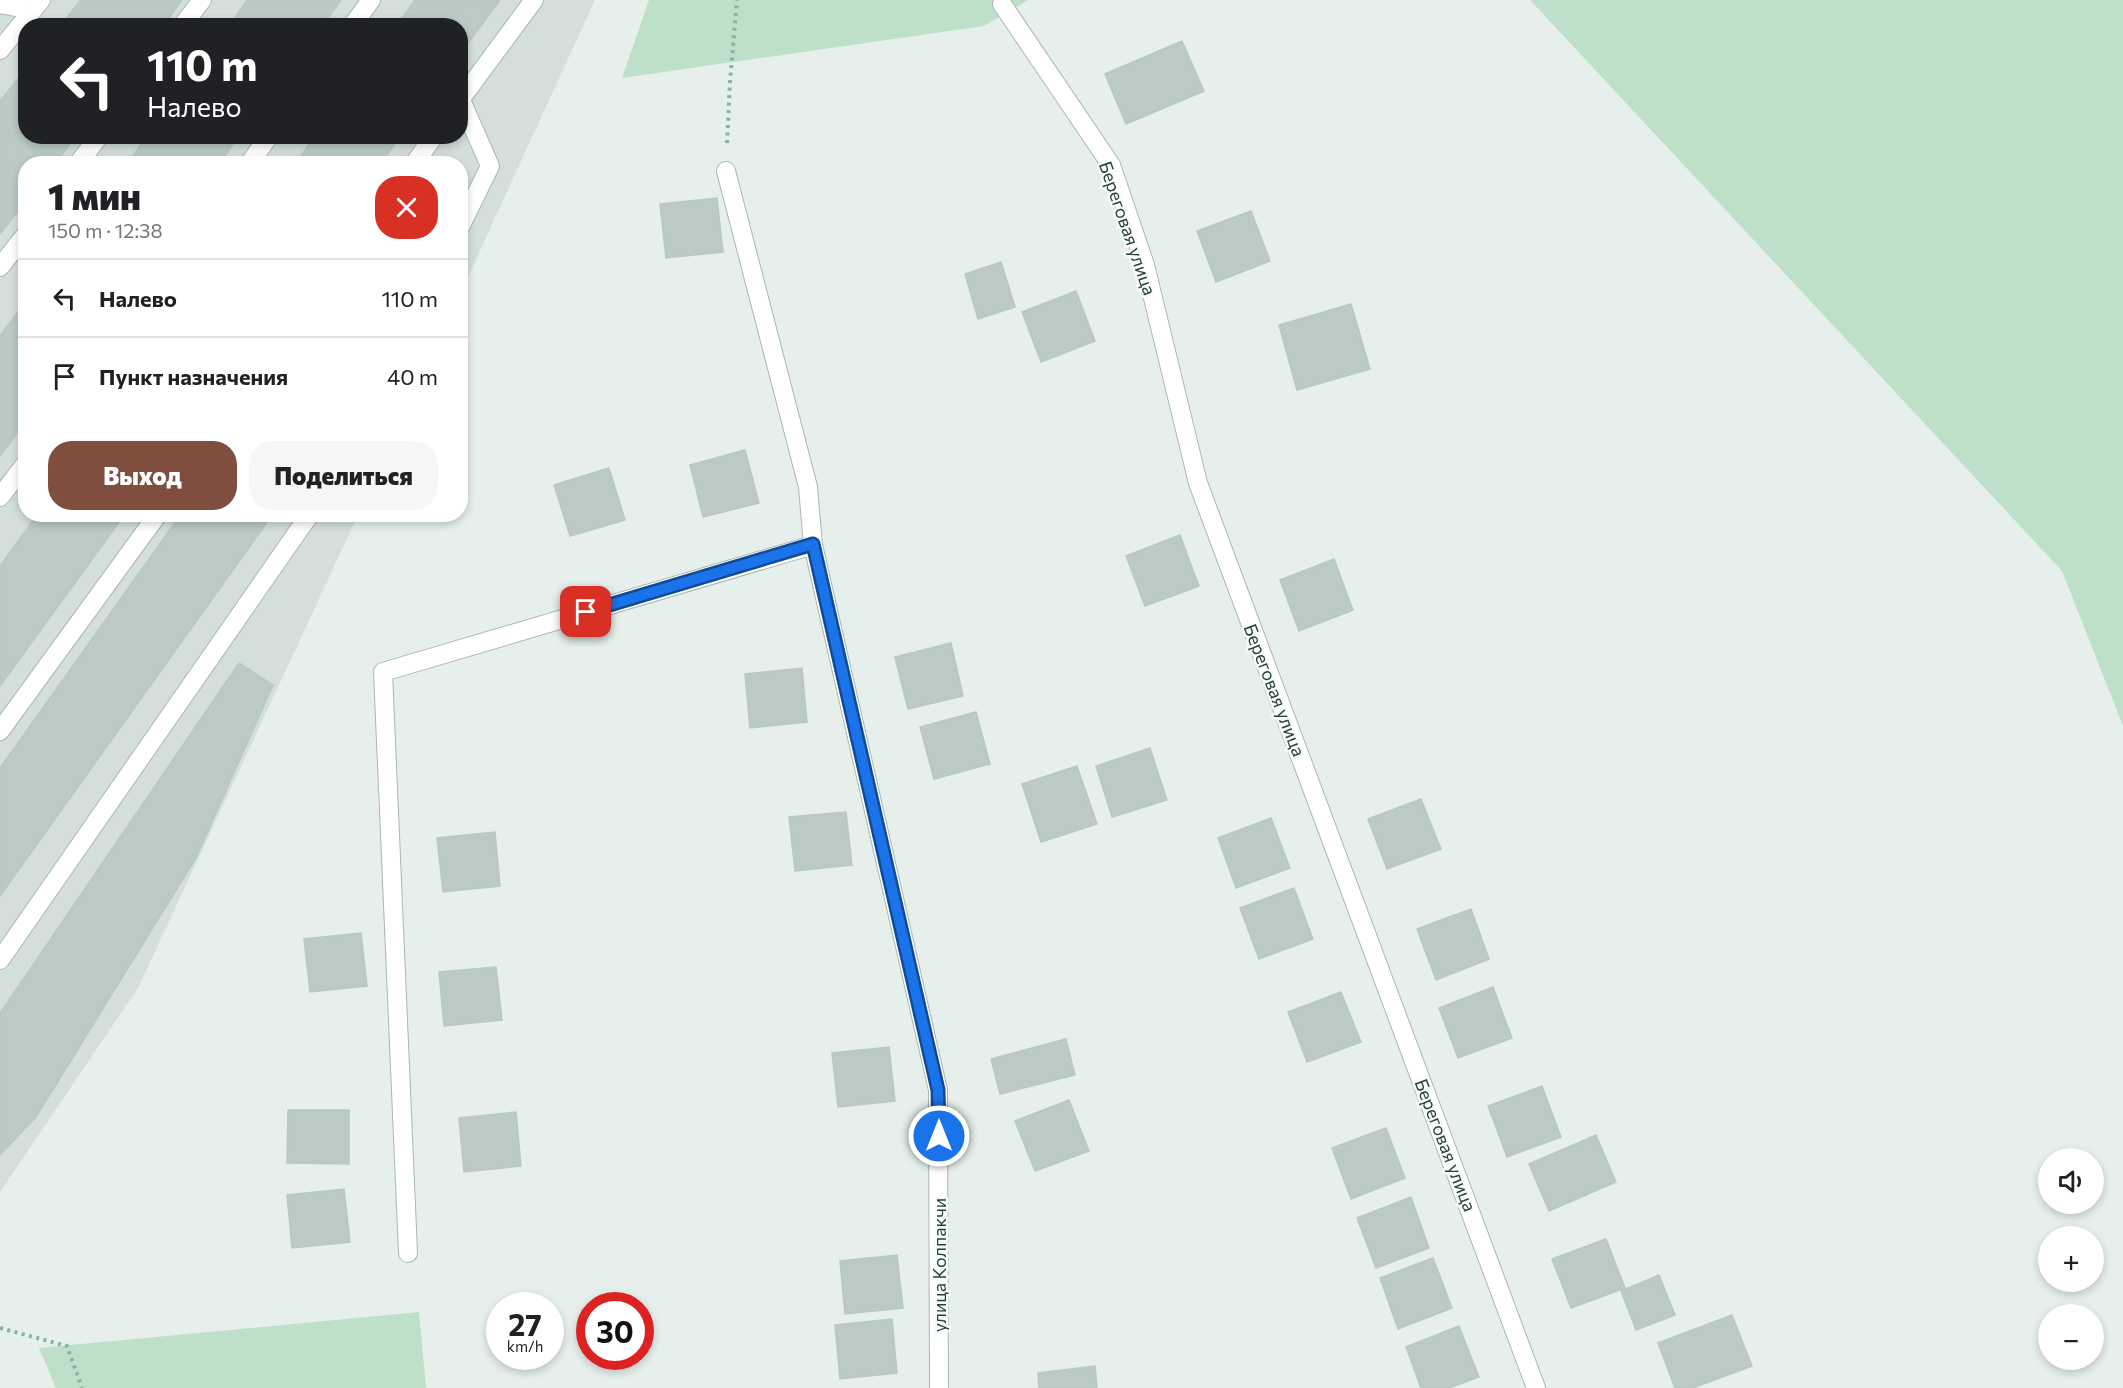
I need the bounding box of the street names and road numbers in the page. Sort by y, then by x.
street label: Береговая улица [1095,158,1161,298]
street label: Береговая улица [1240,621,1310,759]
street label: Береговая улица [1411,1076,1481,1214]
street label: улица Колпакчи [928,1198,950,1332]

